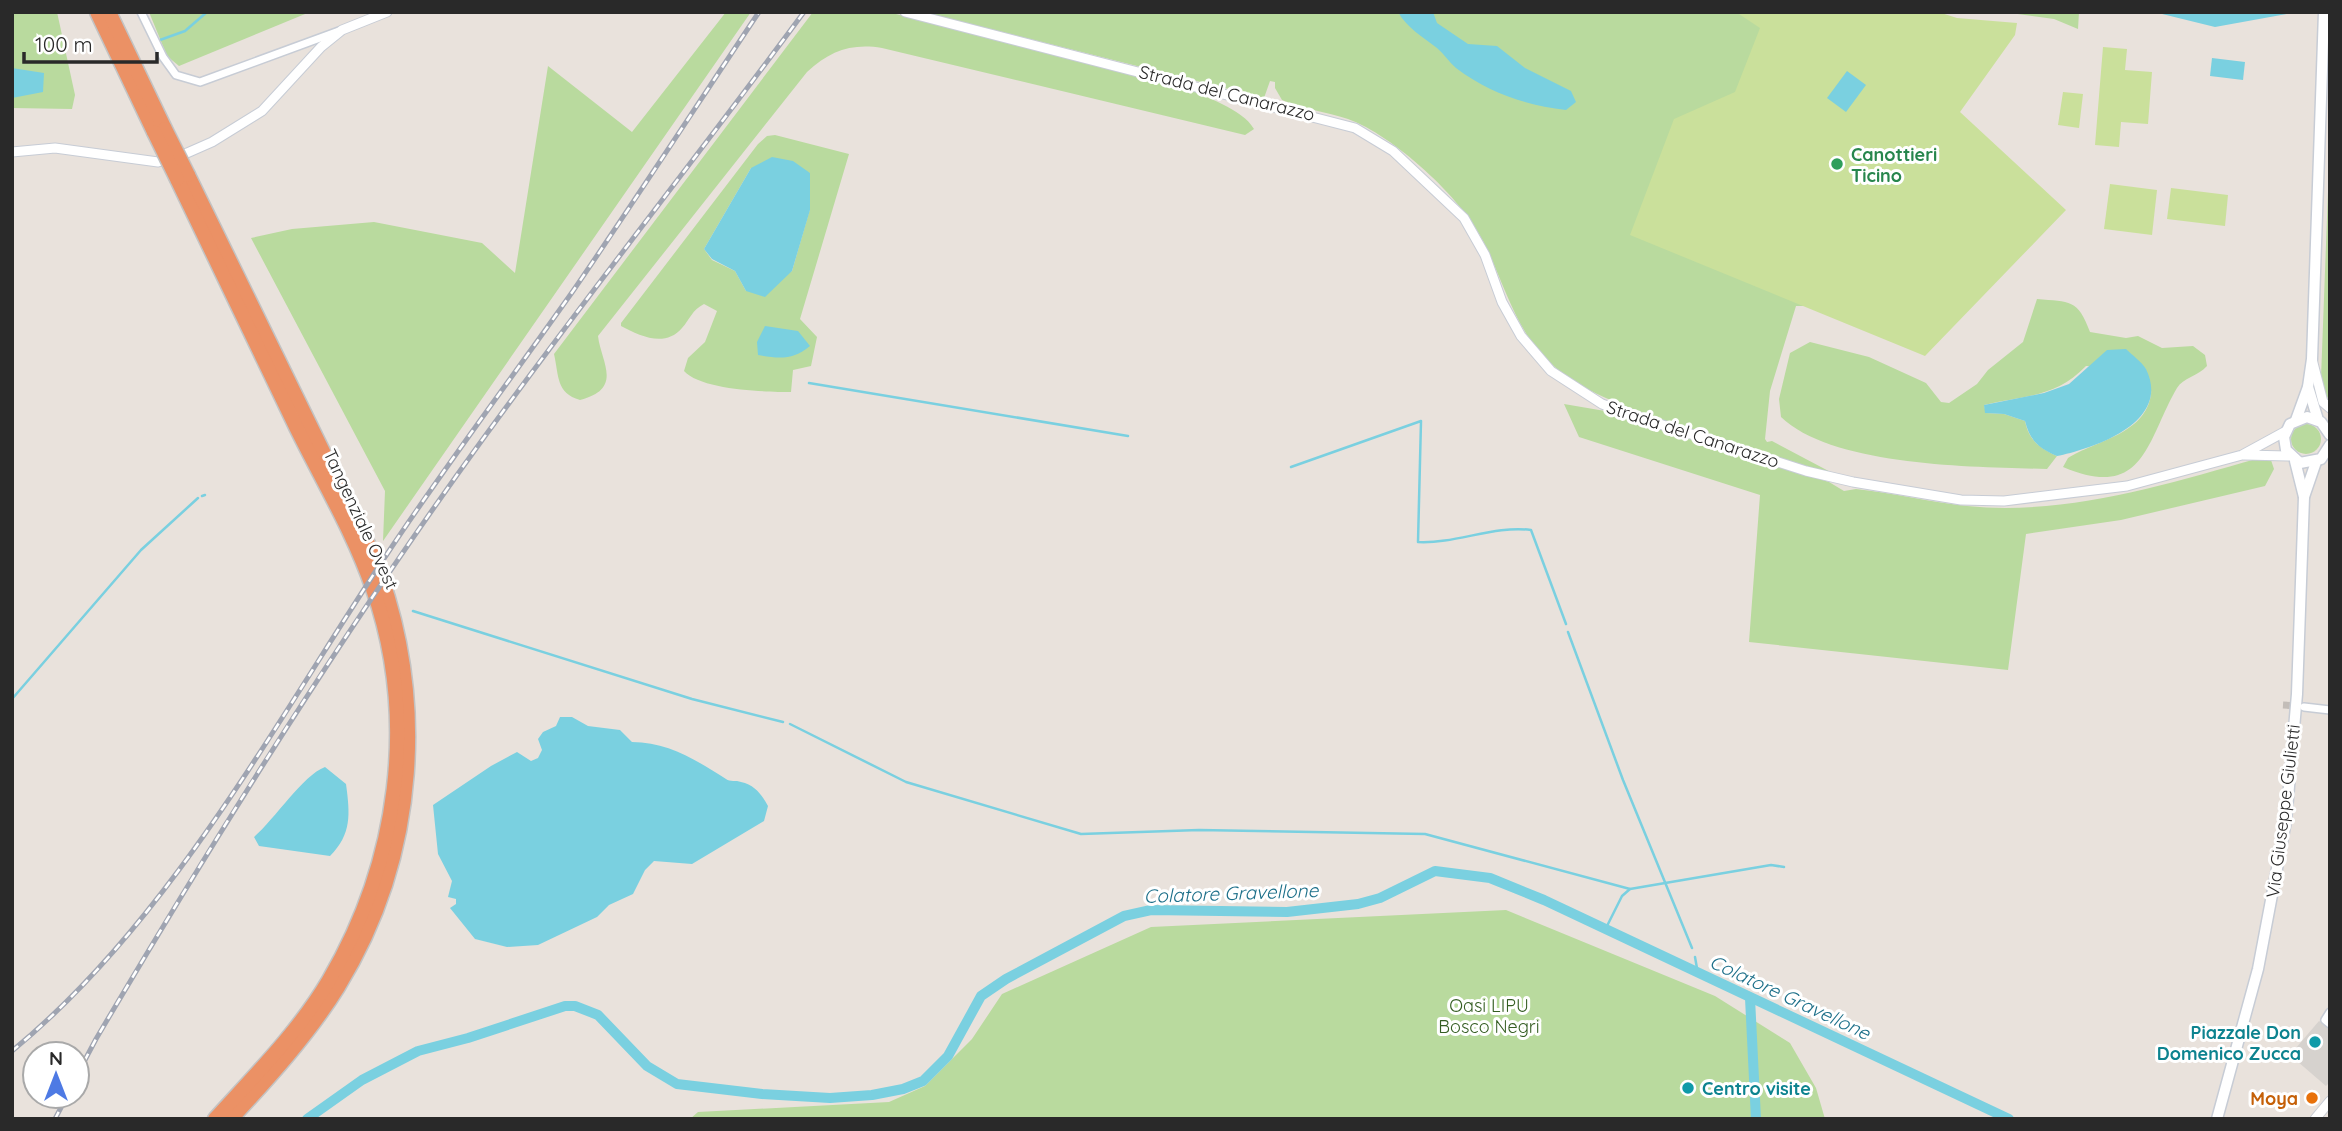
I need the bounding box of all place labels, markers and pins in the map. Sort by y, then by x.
place label: Canottieri Ticino [1851,143,1937,187]
marker: Canottieri Ticino [1829,156,1845,172]
place label: Piazzale Don Domenico Zucca [2157,1021,2301,1065]
marker: Piazzale Don Domenico Zucca [2307,1034,2323,1050]
place label: Centro visite [1702,1077,1811,1100]
marker: Centro visite [1680,1080,1696,1096]
place label: Moya [2250,1087,2298,1110]
marker: Moya [2304,1090,2320,1106]

